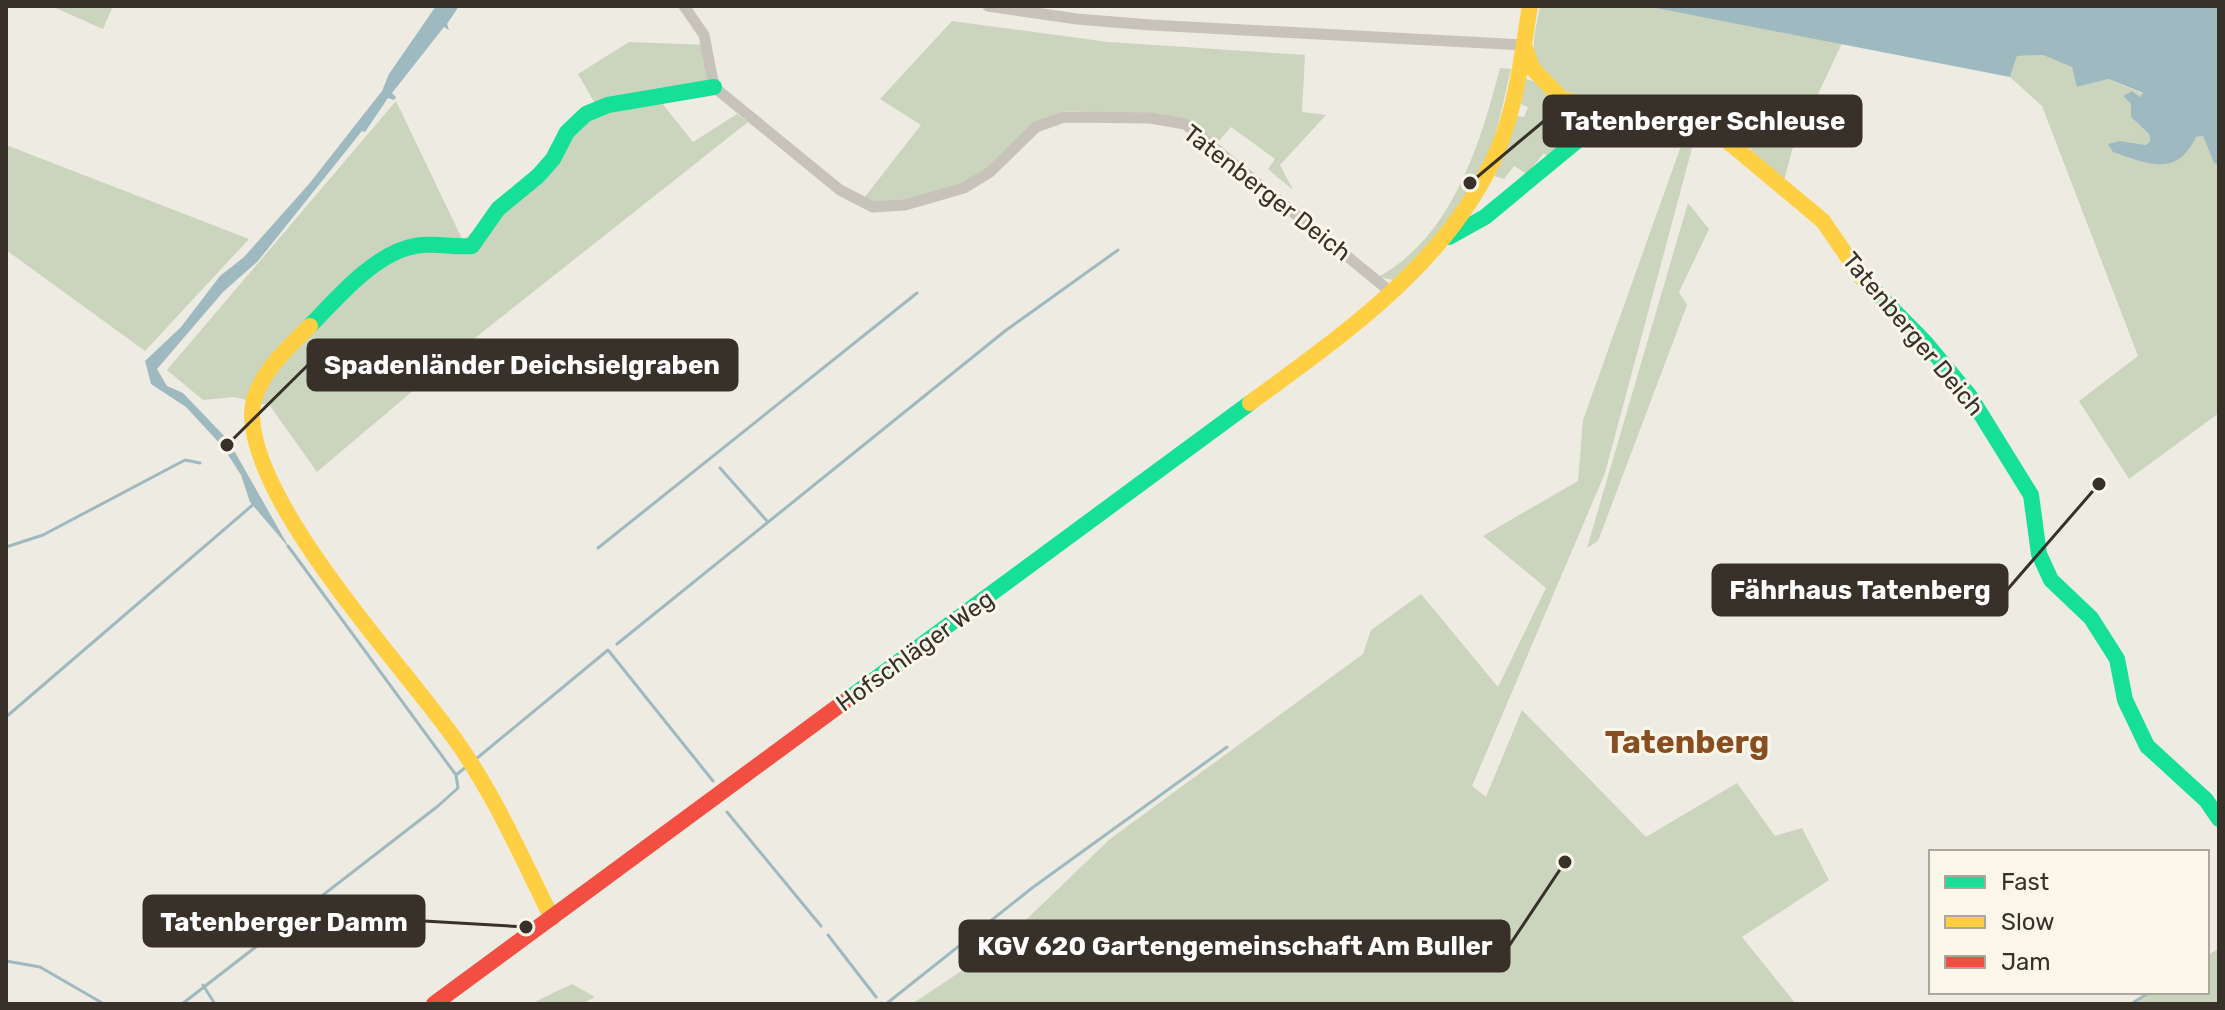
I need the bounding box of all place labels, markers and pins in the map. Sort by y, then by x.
callout: Tatenberger Schleuse [1544,96,1861,146]
callout: Spadenländer Deichsielgraben [308,340,737,390]
callout: Fährhaus Tatenberg [1713,565,2007,615]
callout: Tatenberger Damm [144,896,424,946]
callout: KGV 620 Gartengemeinschaft Am Buller [960,921,1509,971]

